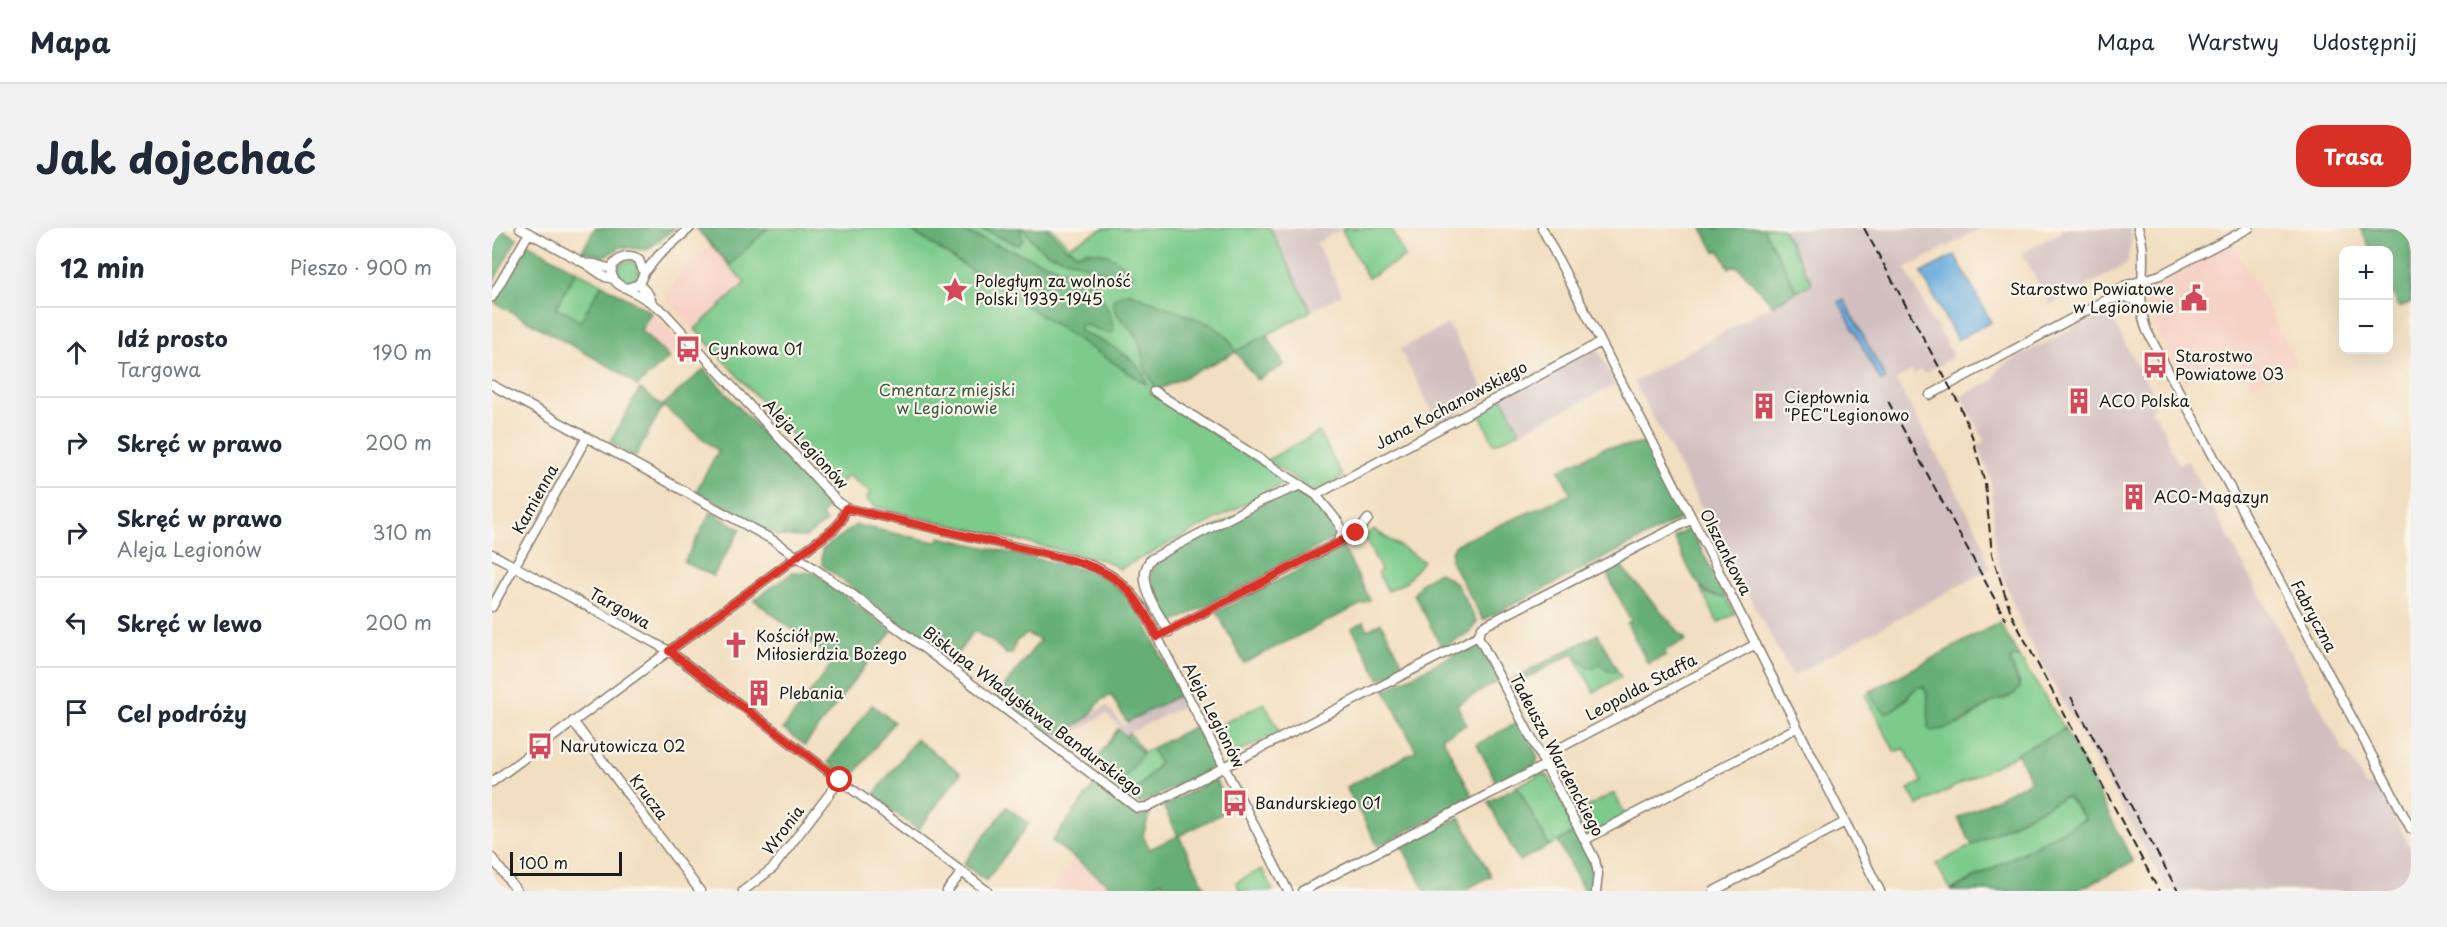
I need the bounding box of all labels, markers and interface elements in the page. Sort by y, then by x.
text: Mapa [30,20,111,63]
text: Mapa [2097,25,2155,57]
text: Warstwy [2188,25,2279,57]
text: Udostępnij [2312,25,2417,57]
text: Jak dojechać [36,125,317,188]
button: Trasa [2296,125,2411,187]
map controls [2339,246,2393,354]
button: + [2339,246,2393,300]
text: 12 min [60,248,145,287]
text: Pieszo · 900 m [290,252,432,282]
place label: Poległym za wolność Polski 1939-1945 [975,268,1131,310]
place icon: Poległym za wolność Polski 1939-1945 [940,275,970,305]
place label: Starostwo Powiatowe w Legionowie [2010,276,2174,318]
public building icon: Starostwo Powiatowe w Legionowie [2179,283,2209,313]
button: − [2339,300,2393,354]
text: Idź prosto [117,321,228,354]
bus stop icon: Cynkowa 01 [673,334,703,364]
icon: ahead [60,336,93,369]
place label: Cynkowa 01 [708,336,803,360]
text: 190 m [373,337,432,367]
place label: Starostwo Powiatowe 03 [2175,343,2284,385]
bus stop icon: Starostwo Powiatowe 03 [2140,350,2170,380]
text: Targowa [117,354,201,384]
street label: Jana Kochanowskiego [1370,354,1531,454]
park label: Cmentarz miejski w Legionowie [879,377,1015,419]
place label: Ciepłownia "PEC"Legionowo [1784,384,1909,426]
building icon: ACO Polska [2064,386,2094,416]
place label: ACO Polska [2099,388,2189,412]
building icon: Ciepłownia "PEC"Legionowo [1749,391,1779,421]
street label: Aleja Legionów [759,393,855,494]
icon: right [60,426,93,459]
text: Skręć w prawo [117,426,282,459]
text: 200 m [365,427,432,457]
street label: Kamienna [505,459,563,538]
building icon: ACO-Magazyn [2119,482,2149,512]
place label: ACO-Magazyn [2154,484,2269,508]
text: Skręć w prawo [117,501,282,534]
street label: Olszankowa [1695,504,1759,599]
icon: right [60,516,93,549]
text: 310 m [372,517,432,547]
route end [1342,519,1368,545]
text: Aleja Legionów [117,534,261,564]
street label: Fabryczna [2286,575,2344,656]
street label: Targowa [585,580,656,634]
icon: left [60,606,93,639]
text: Skręć w lewo [117,606,262,639]
text: 200 m [365,607,432,637]
street label: Biskupa Władysława Bandurskiego [919,620,1148,801]
place label: Kościół pw. Miłosierdzia Bożego [756,623,907,665]
church icon: Kościół pw. Miłosierdzia Bożego [721,630,751,660]
street label: Leopolda Staffa [1581,647,1700,726]
street label: Aleja Legionów [1178,658,1252,772]
street label: Tadeusza Wardenckiego [1505,669,1611,840]
building icon: Plebania [744,678,774,708]
place label: Plebania [779,680,844,704]
icon: arrive [60,696,93,729]
text: Cel podróży [117,696,247,729]
bus stop icon: Narutowicza 02 [525,731,555,761]
place label: Narutowicza 02 [560,733,686,757]
route start [826,766,852,792]
street label: Krucza [625,769,675,824]
bus stop icon: Bandurskiego 01 [1220,788,1250,818]
place label: Bandurskiego 01 [1255,790,1381,814]
street label: Wronia [756,799,809,859]
scale bar [510,849,622,876]
text: 100 m [519,850,568,874]

